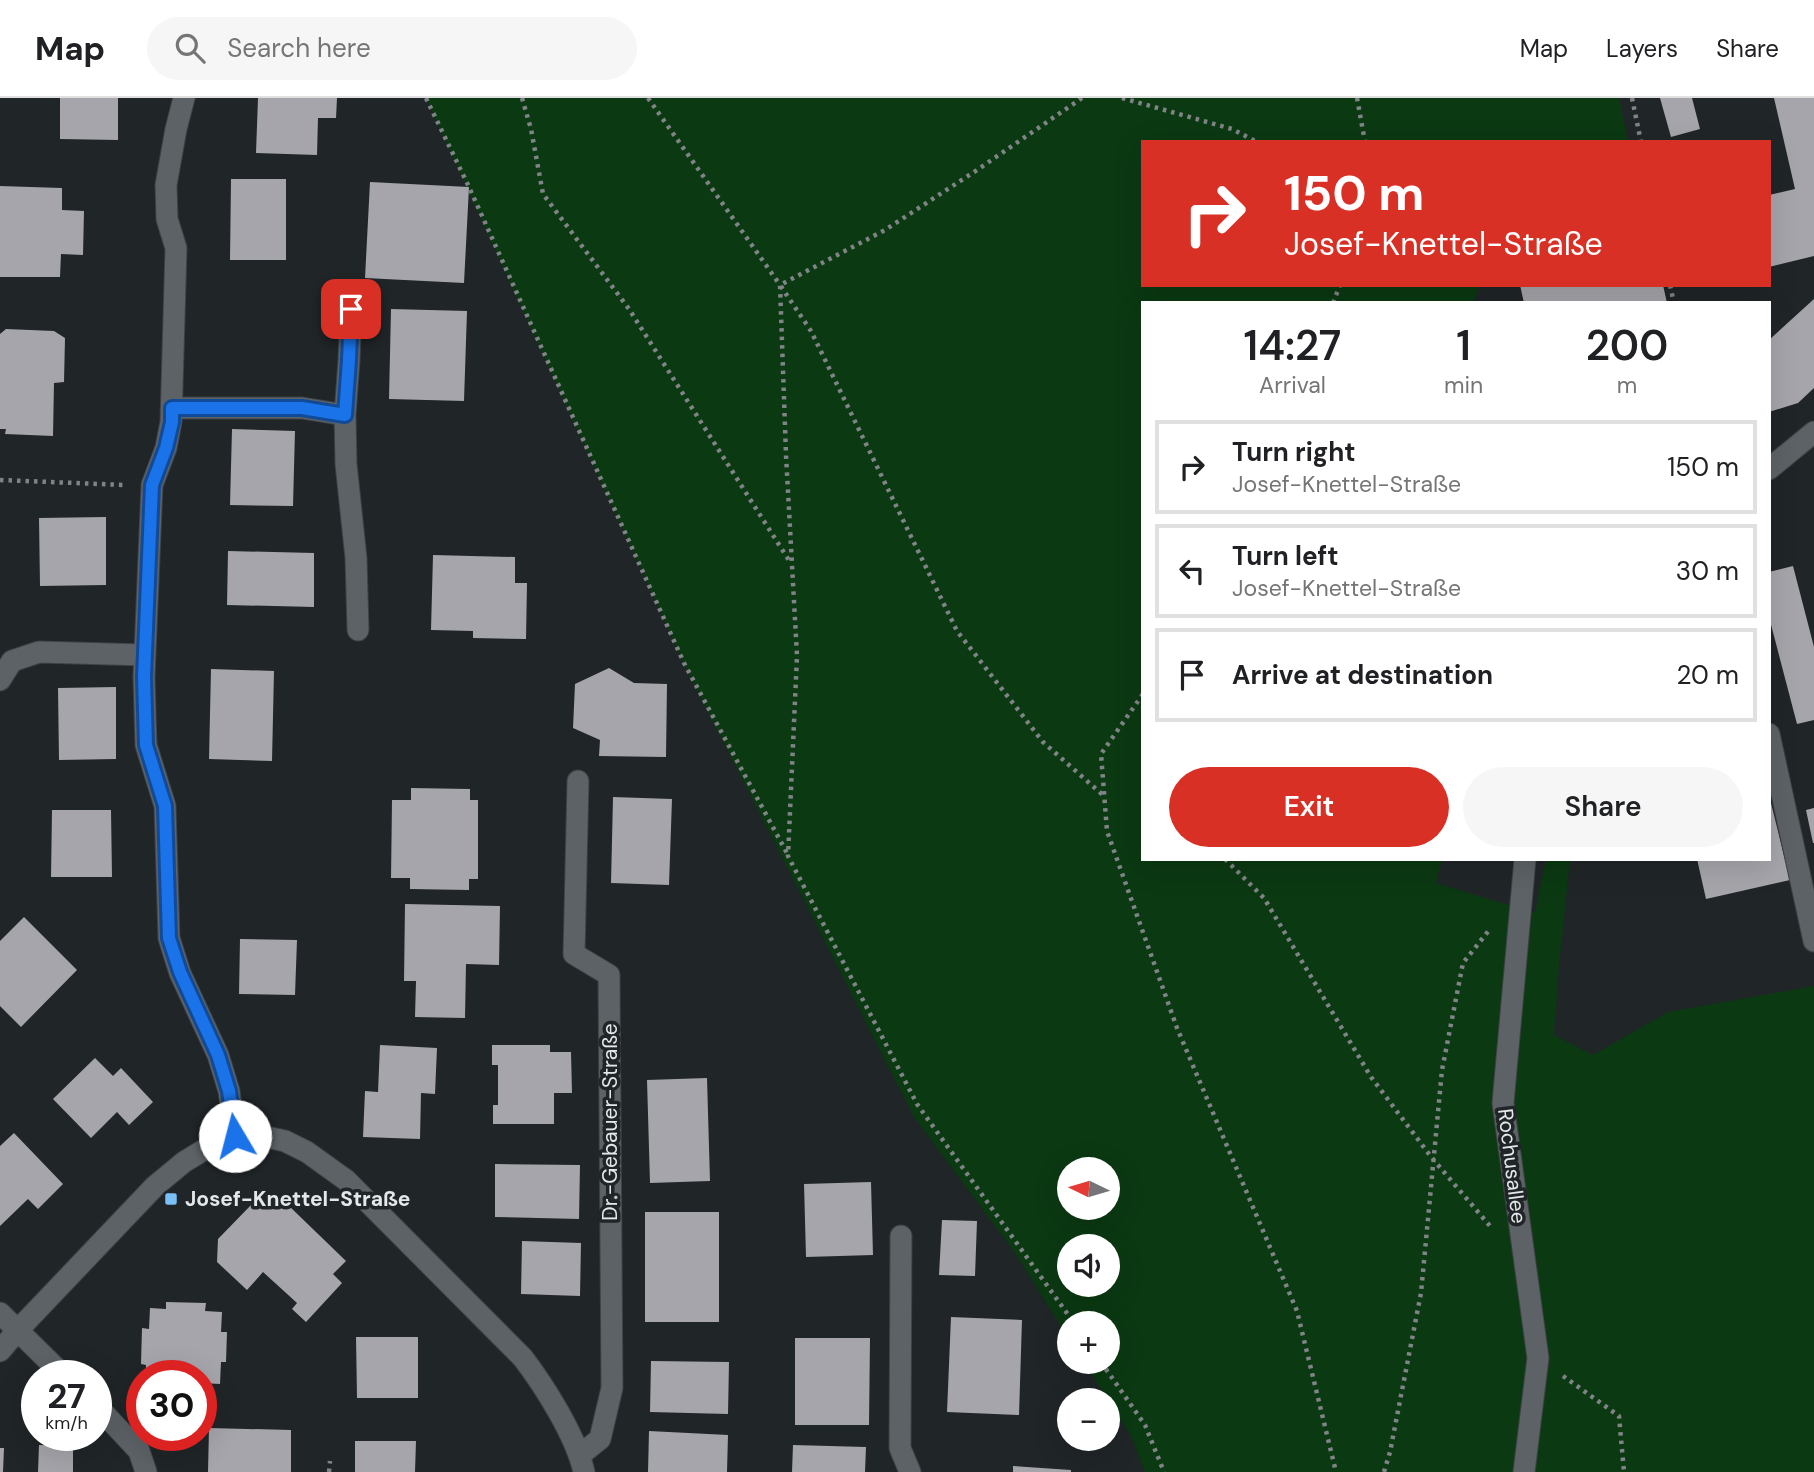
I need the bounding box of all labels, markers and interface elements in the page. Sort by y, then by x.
search box [147,17,637,80]
text: Map [35,27,105,70]
icon: search [171,29,209,67]
text: Search here [227,31,371,65]
text: Map [1520,33,1568,64]
text: Layers [1606,33,1678,64]
text: Share [1716,33,1779,64]
text: 150 m [1284,161,1424,225]
icon: right [1169,168,1260,259]
text: Josef-Knettel-Straße [1284,223,1603,265]
pin [321,279,381,339]
icon: arrive [332,290,370,328]
text: 14:27 [1244,318,1341,373]
text: 1 [1456,318,1471,373]
text: 200 [1586,318,1668,373]
text: Arrival [1259,370,1326,400]
text: min [1444,370,1483,400]
text: m [1617,370,1637,400]
text: Turn right [1232,435,1356,469]
icon: right [1173,448,1211,486]
text: 150 m [1667,450,1739,484]
text: Josef-Knettel-Straße [1232,469,1461,499]
text: Turn left [1232,539,1339,573]
icon: left [1173,552,1211,590]
text: 30 m [1676,554,1739,588]
text: Josef-Knettel-Straße [1232,573,1461,603]
icon: arrive [1173,656,1211,694]
text: Arrive at destination [1232,658,1493,692]
text: 20 m [1676,658,1739,692]
button: Exit [1169,767,1449,847]
button: Share [1463,767,1743,847]
street label: Dr.-Gebauer-Straße [596,1023,624,1221]
position arrow [198,1099,272,1173]
street label: Rochusallee [1491,1107,1533,1225]
north arrow [1057,1157,1120,1220]
map controls [1057,1157,1120,1451]
place label: Josef-Knettel-Straße [185,1185,410,1213]
marker: Josef-Knettel-Straße [163,1191,179,1207]
button: sound [1057,1234,1120,1297]
button: + [1057,1311,1120,1374]
speed limit sign: 30 [126,1360,217,1451]
text: 27 [47,1373,86,1419]
button: − [1057,1388,1120,1451]
text: km/h [45,1411,88,1435]

